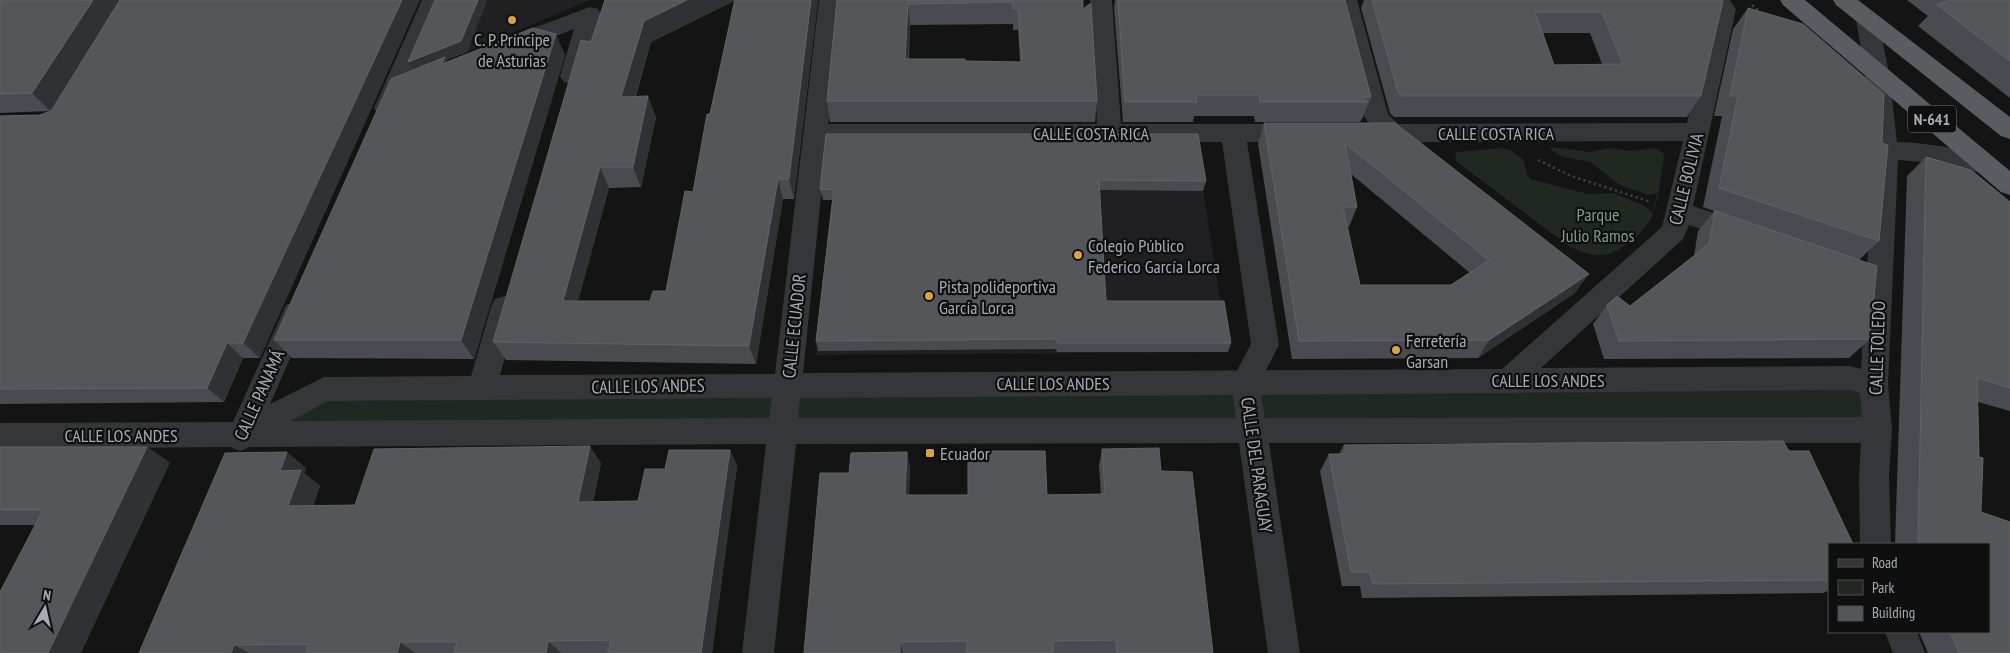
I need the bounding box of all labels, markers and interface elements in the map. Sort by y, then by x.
marker: C. P. Príncipe de Asturias [506,14,518,26]
place label: C. P. Príncipe de Asturias [474,28,550,72]
road number: N-641 [1908,106,1956,132]
street label: CALLE COSTA RICA [1033,122,1150,145]
street label: CALLE COSTA RICA [1438,122,1555,145]
street label: CALLE BOLIVIA [1663,130,1709,227]
park label: Parque Julio Ramos [1560,203,1635,247]
place label: Colegio Público Federico García Lorca [1088,234,1220,278]
marker: Colegio Público Federico García Lorca [1072,249,1084,261]
street label: CALLE ECUADOR [777,272,811,379]
place label: Pista polideportiva García Lorca [939,275,1056,319]
marker: Pista polideportiva García Lorca [923,290,935,302]
street label: CALLE TOLEDO [1864,300,1890,395]
place label: Ferretería Garsan [1406,329,1466,373]
marker: Ferretería Garsan [1390,344,1402,356]
street label: CALLE PANAMÁ [229,346,289,444]
street label: CALLE LOS ANDES [1491,369,1605,392]
street label: CALLE LOS ANDES [996,372,1110,395]
street label: CALLE LOS ANDES [591,374,705,398]
street label: CALLE DEL PARAGUAY [1236,396,1278,535]
street label: CALLE LOS ANDES [64,424,178,447]
place label: Ecuador [940,442,990,465]
marker: Ecuador [924,447,936,459]
legend [1828,543,1990,633]
text: Road [1872,553,1898,572]
text: Park [1872,578,1894,597]
north arrow [20,583,70,633]
text: N [42,586,52,605]
text: Building [1872,603,1915,622]

